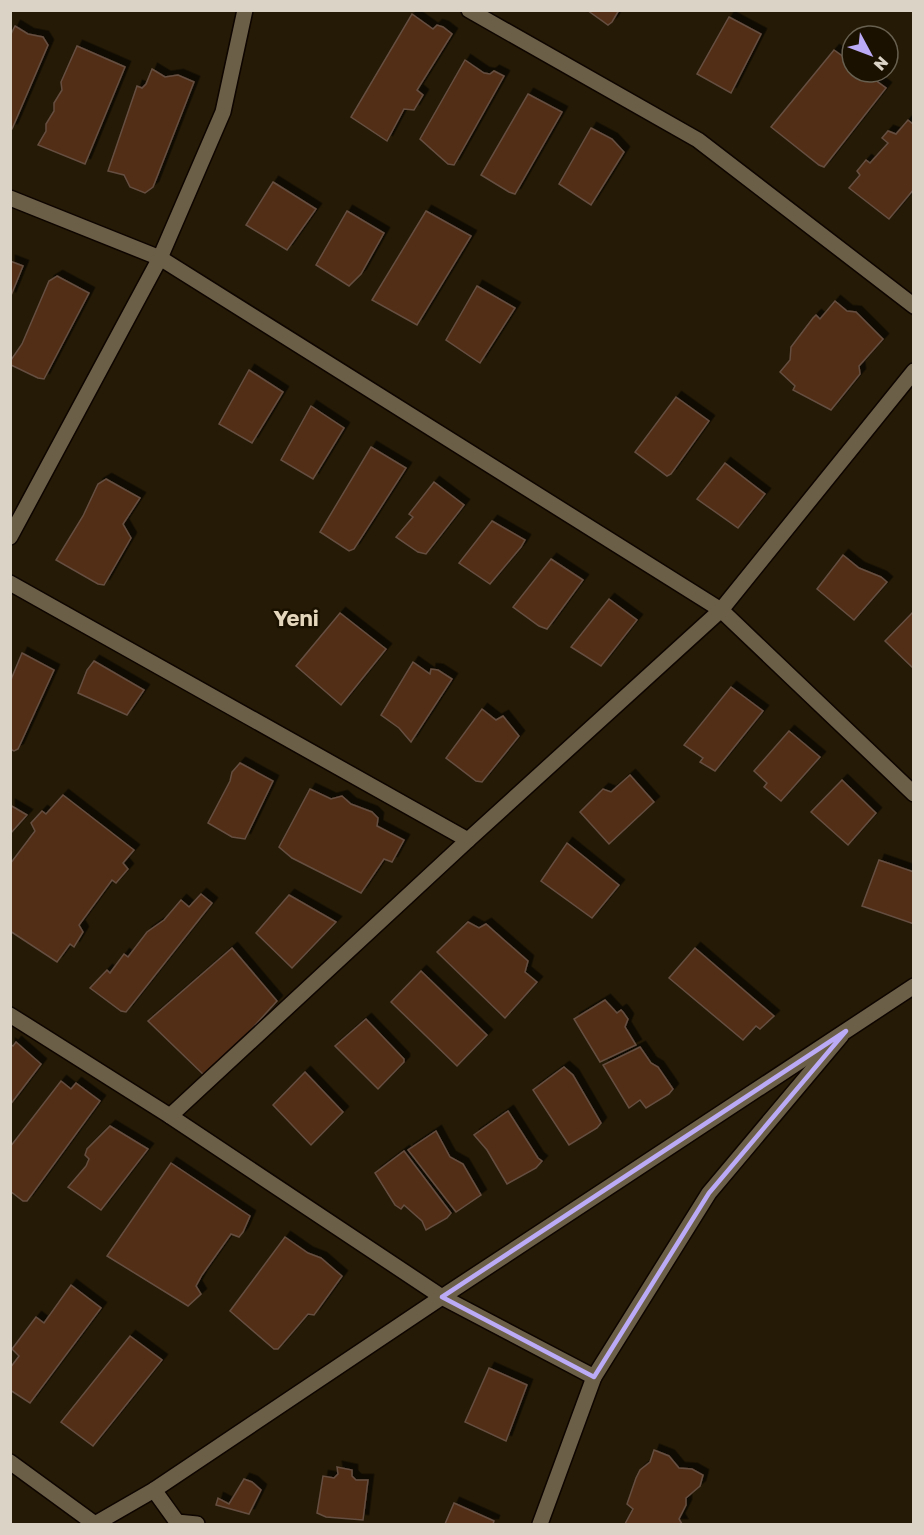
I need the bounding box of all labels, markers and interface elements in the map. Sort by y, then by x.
north arrow [840,24,900,84]
text: N [870,53,893,75]
district label: Yeni [273,604,319,631]

